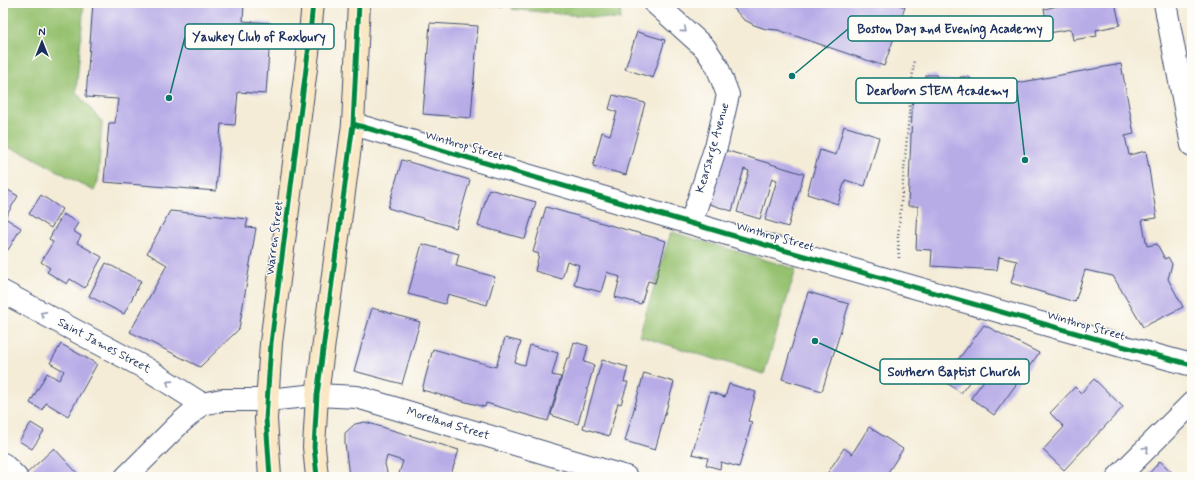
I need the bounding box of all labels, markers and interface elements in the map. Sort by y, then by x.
callout: Boston Day and Evening Academy [848,16,1053,41]
text: Boston Day and Evening Academy [857,21,1043,40]
north arrow [22,22,62,62]
callout: Yawkey Club of Roxbury [185,24,334,49]
one-way arrow [679,25,686,32]
text: N [38,26,46,40]
text: Yawkey Club of Roxbury [192,29,326,46]
callout: Dearborn STEM Academy [856,78,1017,103]
text: Dearborn STEM Academy [865,83,1009,100]
street label: Kearsarge Avenue [692,101,734,195]
street label: Winthrop Street [423,127,505,165]
street label: Warren Street [262,199,288,276]
street label: Winthrop Street [734,218,816,256]
street label: Winthrop Street [1045,307,1127,345]
one-way arrow [40,311,47,319]
street label: Saint James Street [55,315,153,377]
callout: Southern Baptist Church [880,359,1029,384]
text: Southern Baptist Church [887,364,1021,381]
one-way arrow [166,381,173,388]
street label: Moreland Street [405,404,492,444]
one-way arrow [1141,446,1149,454]

